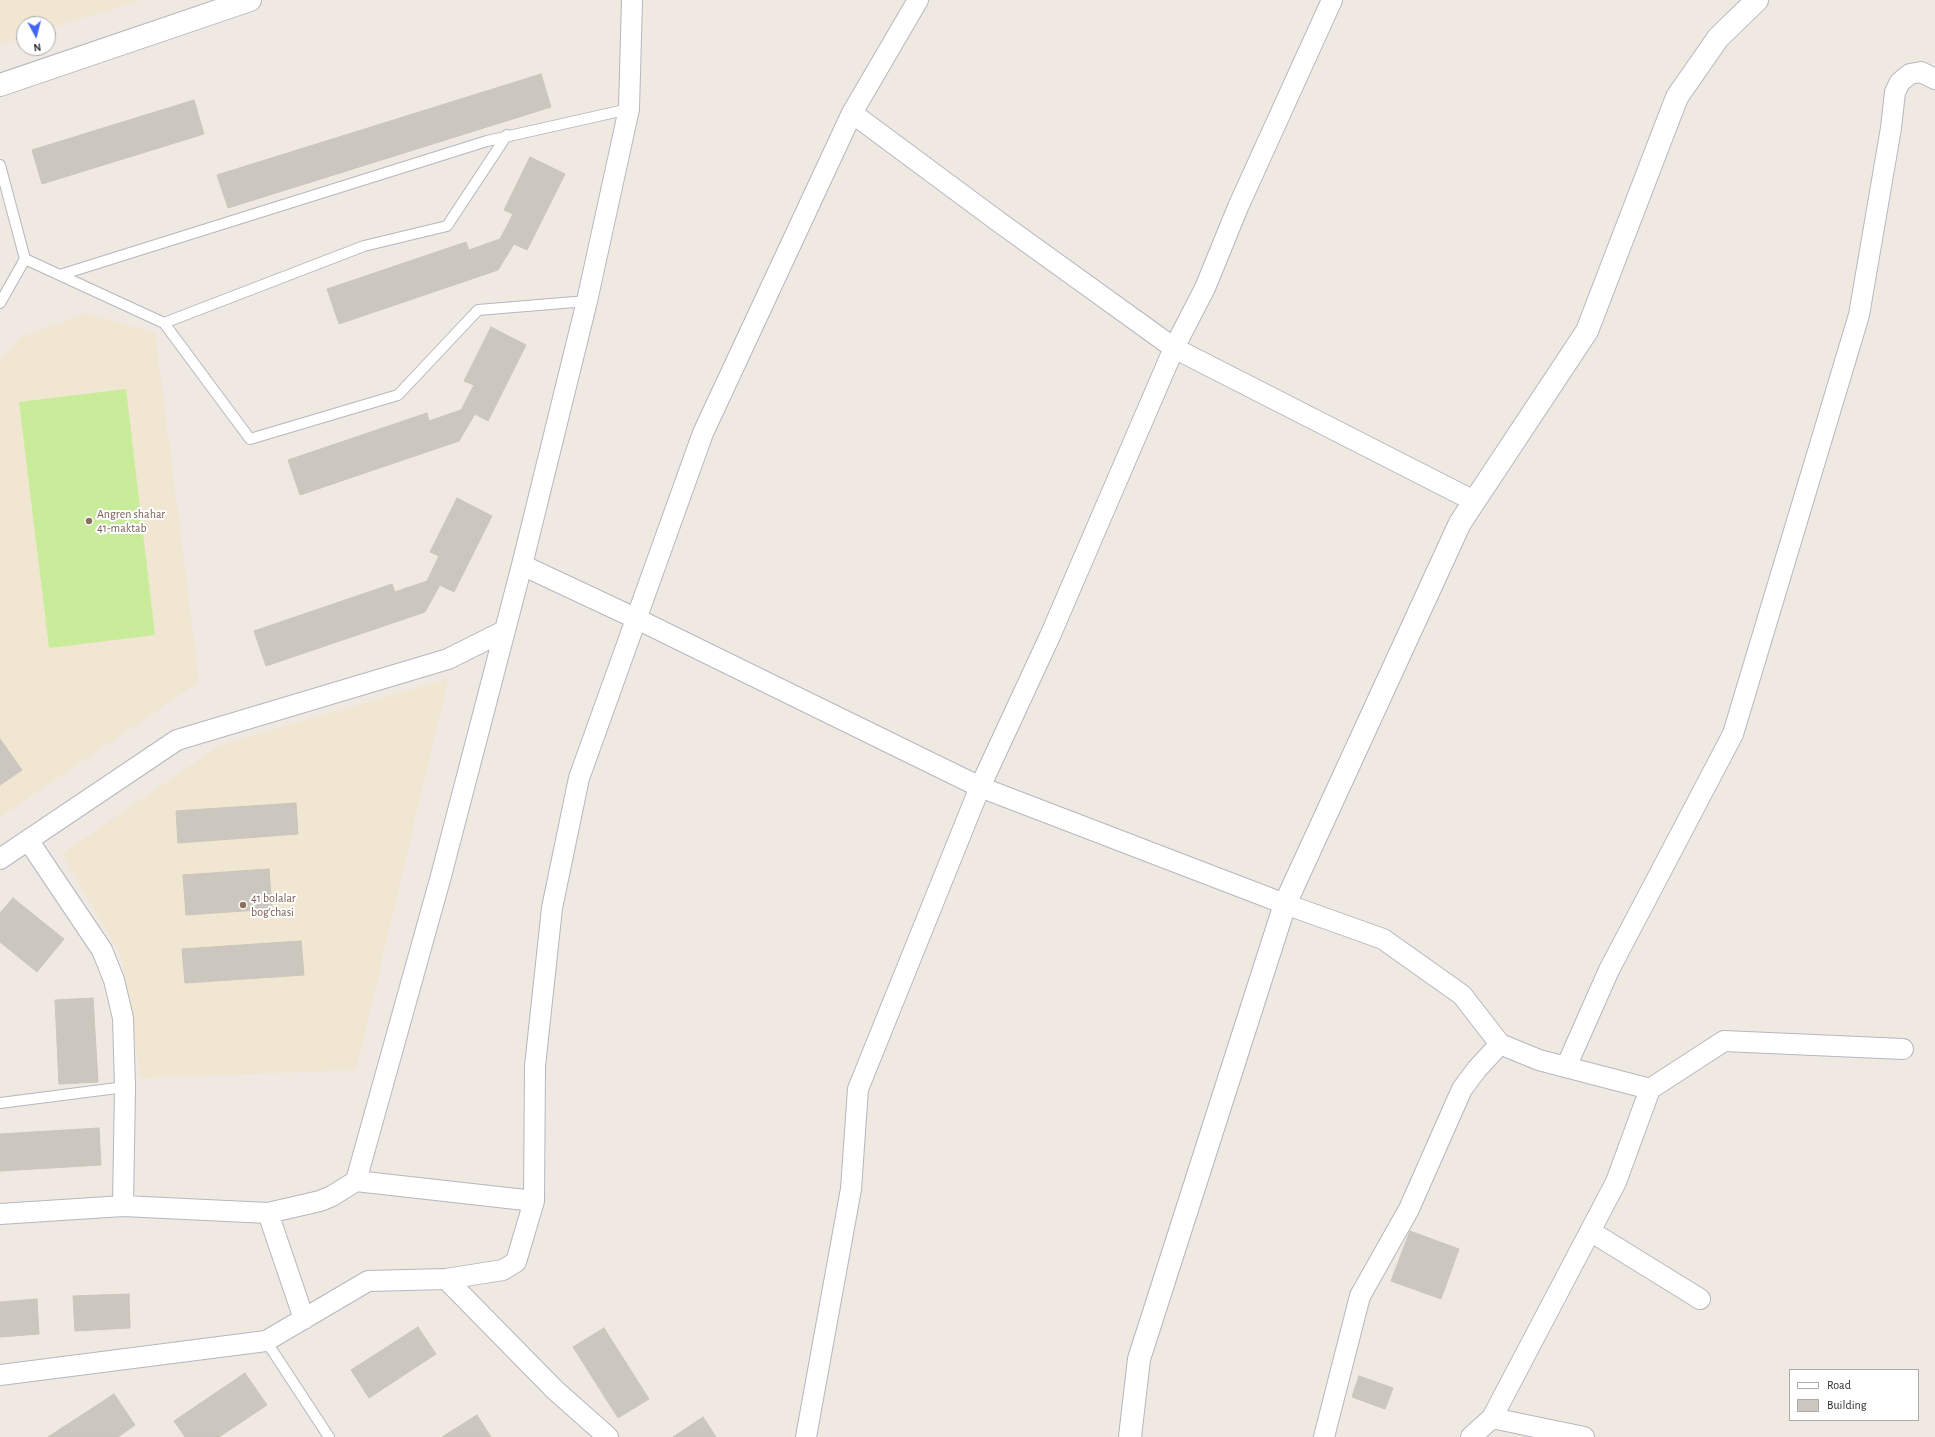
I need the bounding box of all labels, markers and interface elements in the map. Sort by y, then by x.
north arrow [16,16,56,56]
text: N [33,41,42,53]
place label: Angren shahar 41-maktab [97,507,165,535]
marker: Angren shahar 41-maktab [84,516,94,526]
place label: 41 bolalar bog'chasi [251,891,296,919]
marker: 41 bolalar bog'chasi [238,900,248,910]
legend [1789,1369,1919,1421]
text: Road [1827,1379,1851,1391]
text: Building [1827,1399,1867,1411]

